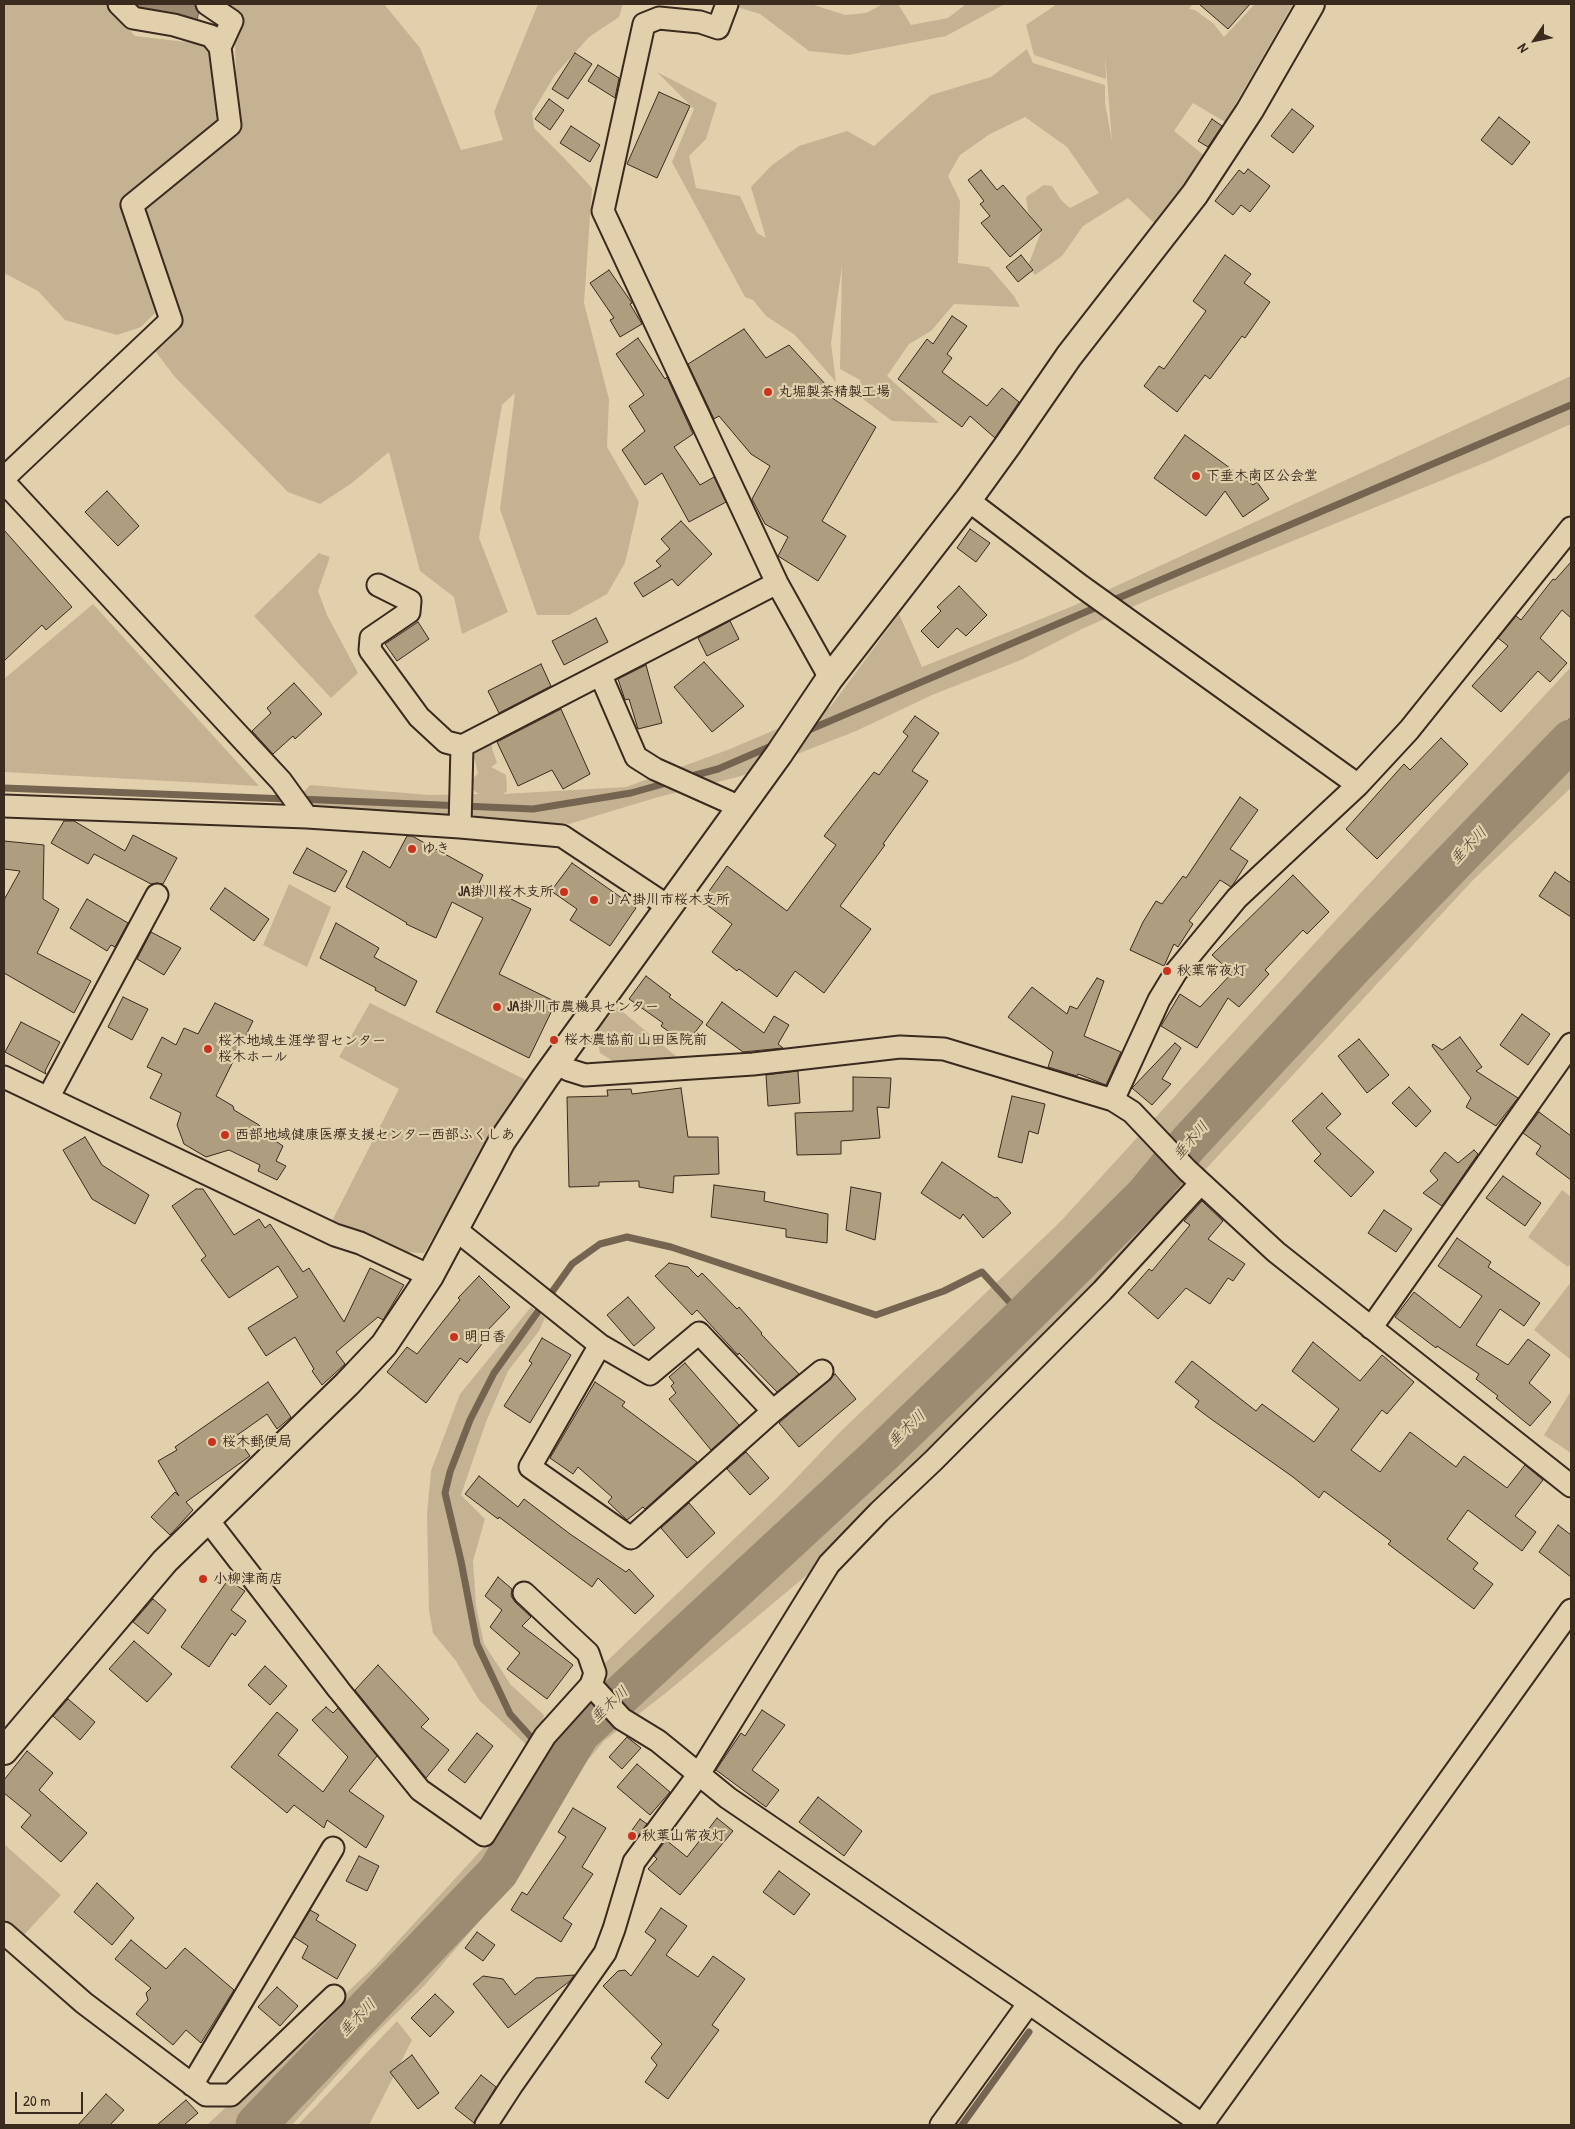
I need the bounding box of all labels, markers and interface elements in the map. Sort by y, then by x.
north arrow [1510,15,1560,65]
text: N [1512,40,1532,57]
place label: 丸堀製茶精製工場 [778,384,890,400]
marker: 丸堀製茶精製工場 [762,386,774,398]
place label: 下垂木南区公会堂 [1206,468,1318,484]
marker: 下垂木南区公会堂 [1190,470,1202,482]
water label: 垂木川 [1447,824,1491,868]
place label: ゆき [422,841,450,857]
marker: ゆき [406,843,418,855]
place label: JA掛川桜木支所 [458,884,554,900]
marker: JA掛川桜木支所 [558,886,570,898]
place label: ＪＡ掛川市桜木支所 [604,892,730,908]
marker: ＪＡ掛川市桜木支所 [588,894,600,906]
place label: 秋葉常夜灯 [1177,963,1247,979]
marker: 秋葉常夜灯 [1161,965,1173,977]
place label: JA掛川市農機具センター [507,999,659,1015]
marker: JA掛川市農機具センター [491,1001,503,1013]
place label: 桜木農協前 山田医院前 [564,1032,707,1048]
place label: 桜木地域生涯学習センター 桜木ホール [218,1033,386,1066]
marker: 桜木農協前 山田医院前 [548,1034,560,1046]
marker: 桜木地域生涯学習センター 桜木ホール [202,1043,214,1055]
water label: 垂木川 [1169,1118,1213,1164]
place label: 西部地域健康医療支援センター西部ふくしあ [235,1127,515,1143]
marker: 西部地域健康医療支援センター西部ふくしあ [219,1129,231,1141]
place label: 明日香 [464,1329,506,1345]
marker: 明日香 [448,1331,460,1343]
water label: 垂木川 [885,1407,929,1451]
place label: 桜木郵便局 [222,1434,292,1450]
marker: 桜木郵便局 [206,1436,218,1448]
place label: 小柳津商店 [213,1571,283,1587]
marker: 小柳津商店 [197,1573,209,1585]
water label: 垂木川 [587,1683,633,1727]
place label: 秋葉山常夜灯 [642,1828,726,1844]
marker: 秋葉山常夜灯 [626,1830,638,1842]
water label: 垂木川 [336,1996,380,2040]
scale bar [18,2082,85,2114]
text: 20 m [23,2090,50,2111]

